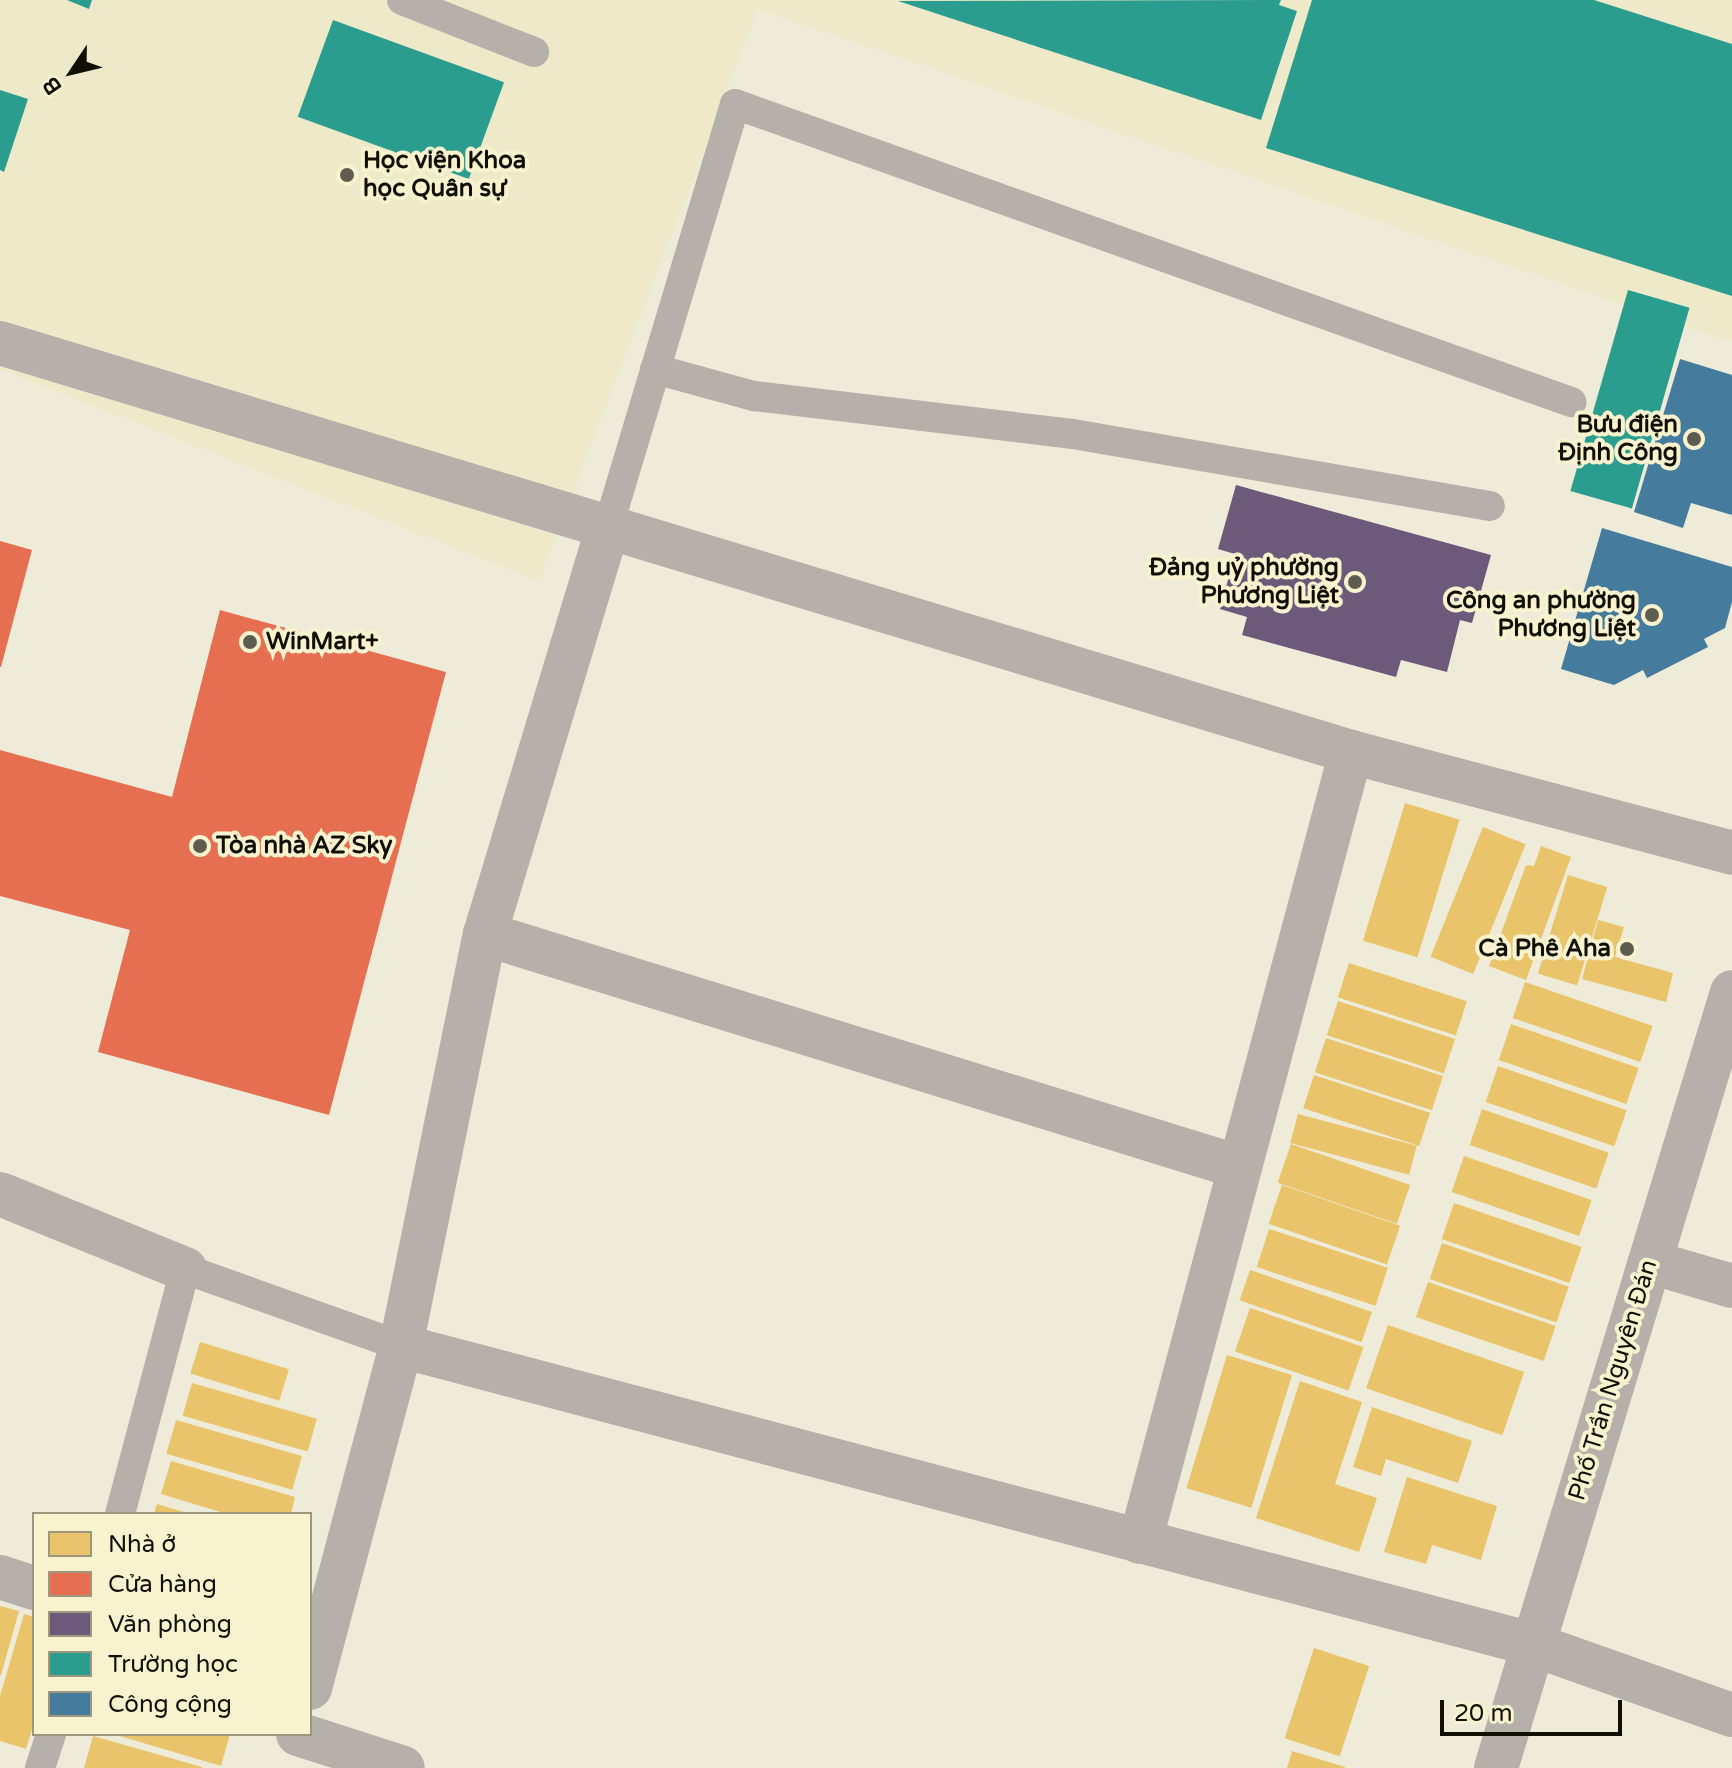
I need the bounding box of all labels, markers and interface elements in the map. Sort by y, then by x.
north arrow [32,32,112,112]
text: B [37,72,67,99]
place label: Học viện Khoa học Quân sự [363,147,526,203]
marker: Học viện Khoa học Quân sự [338,166,356,184]
place label: Bưu điện Định Công [1558,411,1678,467]
marker: Bưu điện Định Công [1685,430,1703,448]
place label: Đảng uỷ phường Phương Liệt [1149,554,1339,610]
marker: Đảng uỷ phường Phương Liệt [1346,573,1364,591]
place label: Công an phường Phương Liệt [1446,587,1636,643]
marker: Công an phường Phương Liệt [1643,606,1661,624]
place label: WinMart+ [266,628,379,656]
marker: WinMart+ [241,633,259,651]
place label: Tòa nhà AZ Sky [216,832,392,860]
marker: Tòa nhà AZ Sky [191,837,209,855]
place label: Cà Phê Aha [1478,935,1611,963]
marker: Cà Phê Aha [1618,940,1636,958]
street label: Phố Trần Nguyên Đán [1563,1256,1663,1504]
legend [32,1512,312,1736]
text: Nhà ở [108,1530,176,1559]
text: Cửa hàng [108,1570,217,1599]
text: Văn phòng [108,1610,232,1639]
text: Trường học [108,1650,238,1679]
scale bar [1444,1684,1626,1734]
text: Công cộng [108,1690,232,1719]
text: 20 m [1454,1699,1512,1728]

